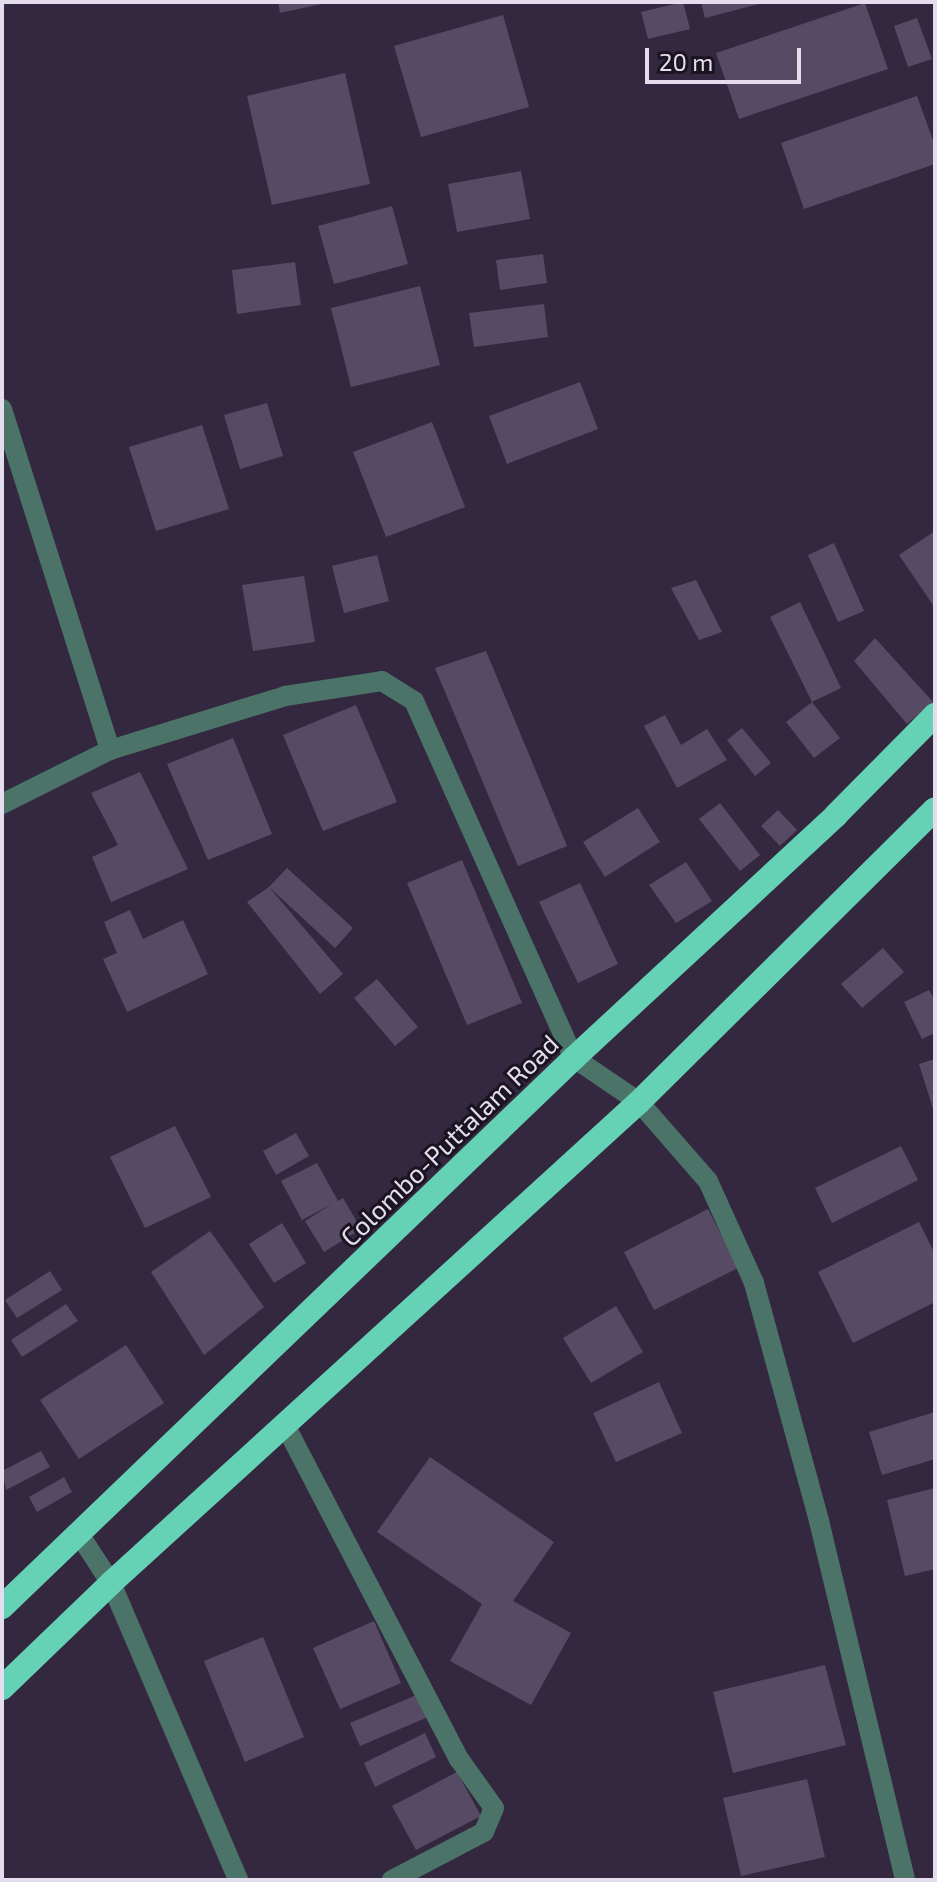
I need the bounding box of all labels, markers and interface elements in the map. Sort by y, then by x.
scale bar [649,32,805,82]
text: 20 m [659,47,713,76]
street label: Colombo-Puttalam Road [334,1028,564,1252]

